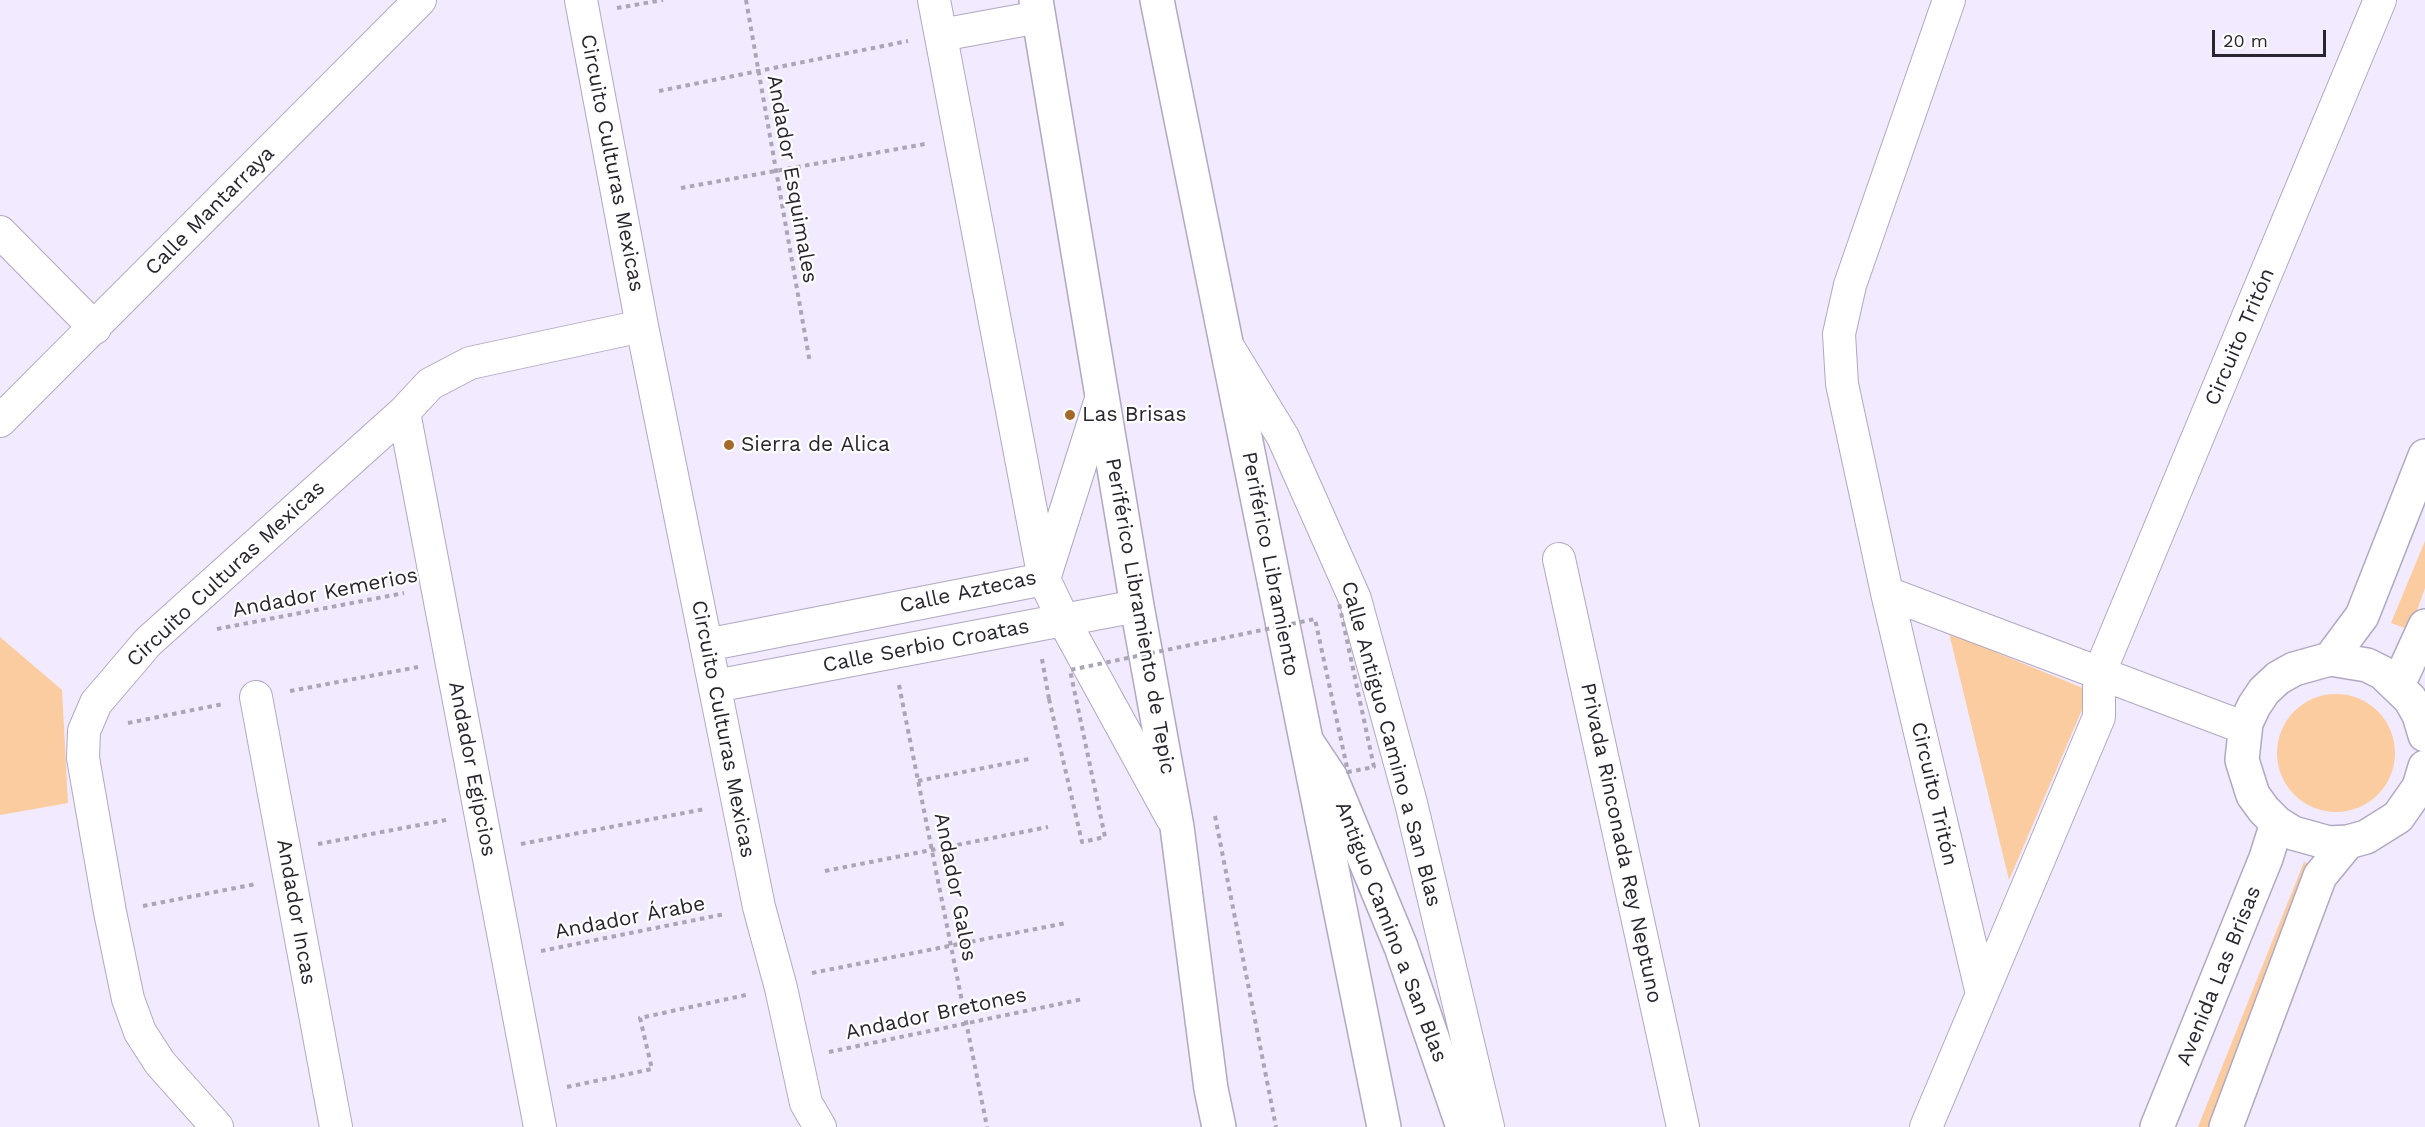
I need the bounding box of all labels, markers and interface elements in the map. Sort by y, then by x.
scale bar [2215,18,2329,56]
text: 20 m [2223,30,2268,51]
street label: Circuito Culturas Mexicas [575,32,649,294]
street label: Andador Esquimales [761,73,823,285]
street label: Calle Mantarraya [140,141,280,281]
street label: Circuito Tritón [2200,264,2280,410]
place label: Las Brisas [1082,402,1187,428]
marker: Las Brisas [1063,408,1077,422]
place label: Sierra de Alica [741,432,890,458]
marker: Sierra de Alica [722,438,736,452]
street label: Periférico Libramiento [1236,450,1304,678]
street label: Periférico Libramiento de Tepic [1100,456,1180,776]
street label: Circuito Culturas Mexicas [122,476,330,672]
street label: Andador Kemerios [230,563,420,623]
street label: Calle Aztecas [897,565,1039,619]
street label: Calle Antiguo Camino a San Blas [1335,579,1447,909]
street label: Circuito Culturas Mexicas [686,598,760,860]
street label: Calle Serbio Croatas [821,614,1031,678]
street label: Andador Egipcios [443,679,501,859]
street label: Privada Rinconada Rey Neptuno [1575,681,1667,1005]
street label: Circuito Tritón [1905,720,1963,868]
street label: Antiguo Camino a San Blas [1330,798,1452,1066]
street label: Andador Galos [928,811,982,963]
street label: Andador Incas [271,837,321,987]
street label: Avenida Las Brisas [2171,882,2267,1070]
street label: Andador Árabe [553,891,707,945]
street label: Andador Bretones [843,982,1029,1046]

